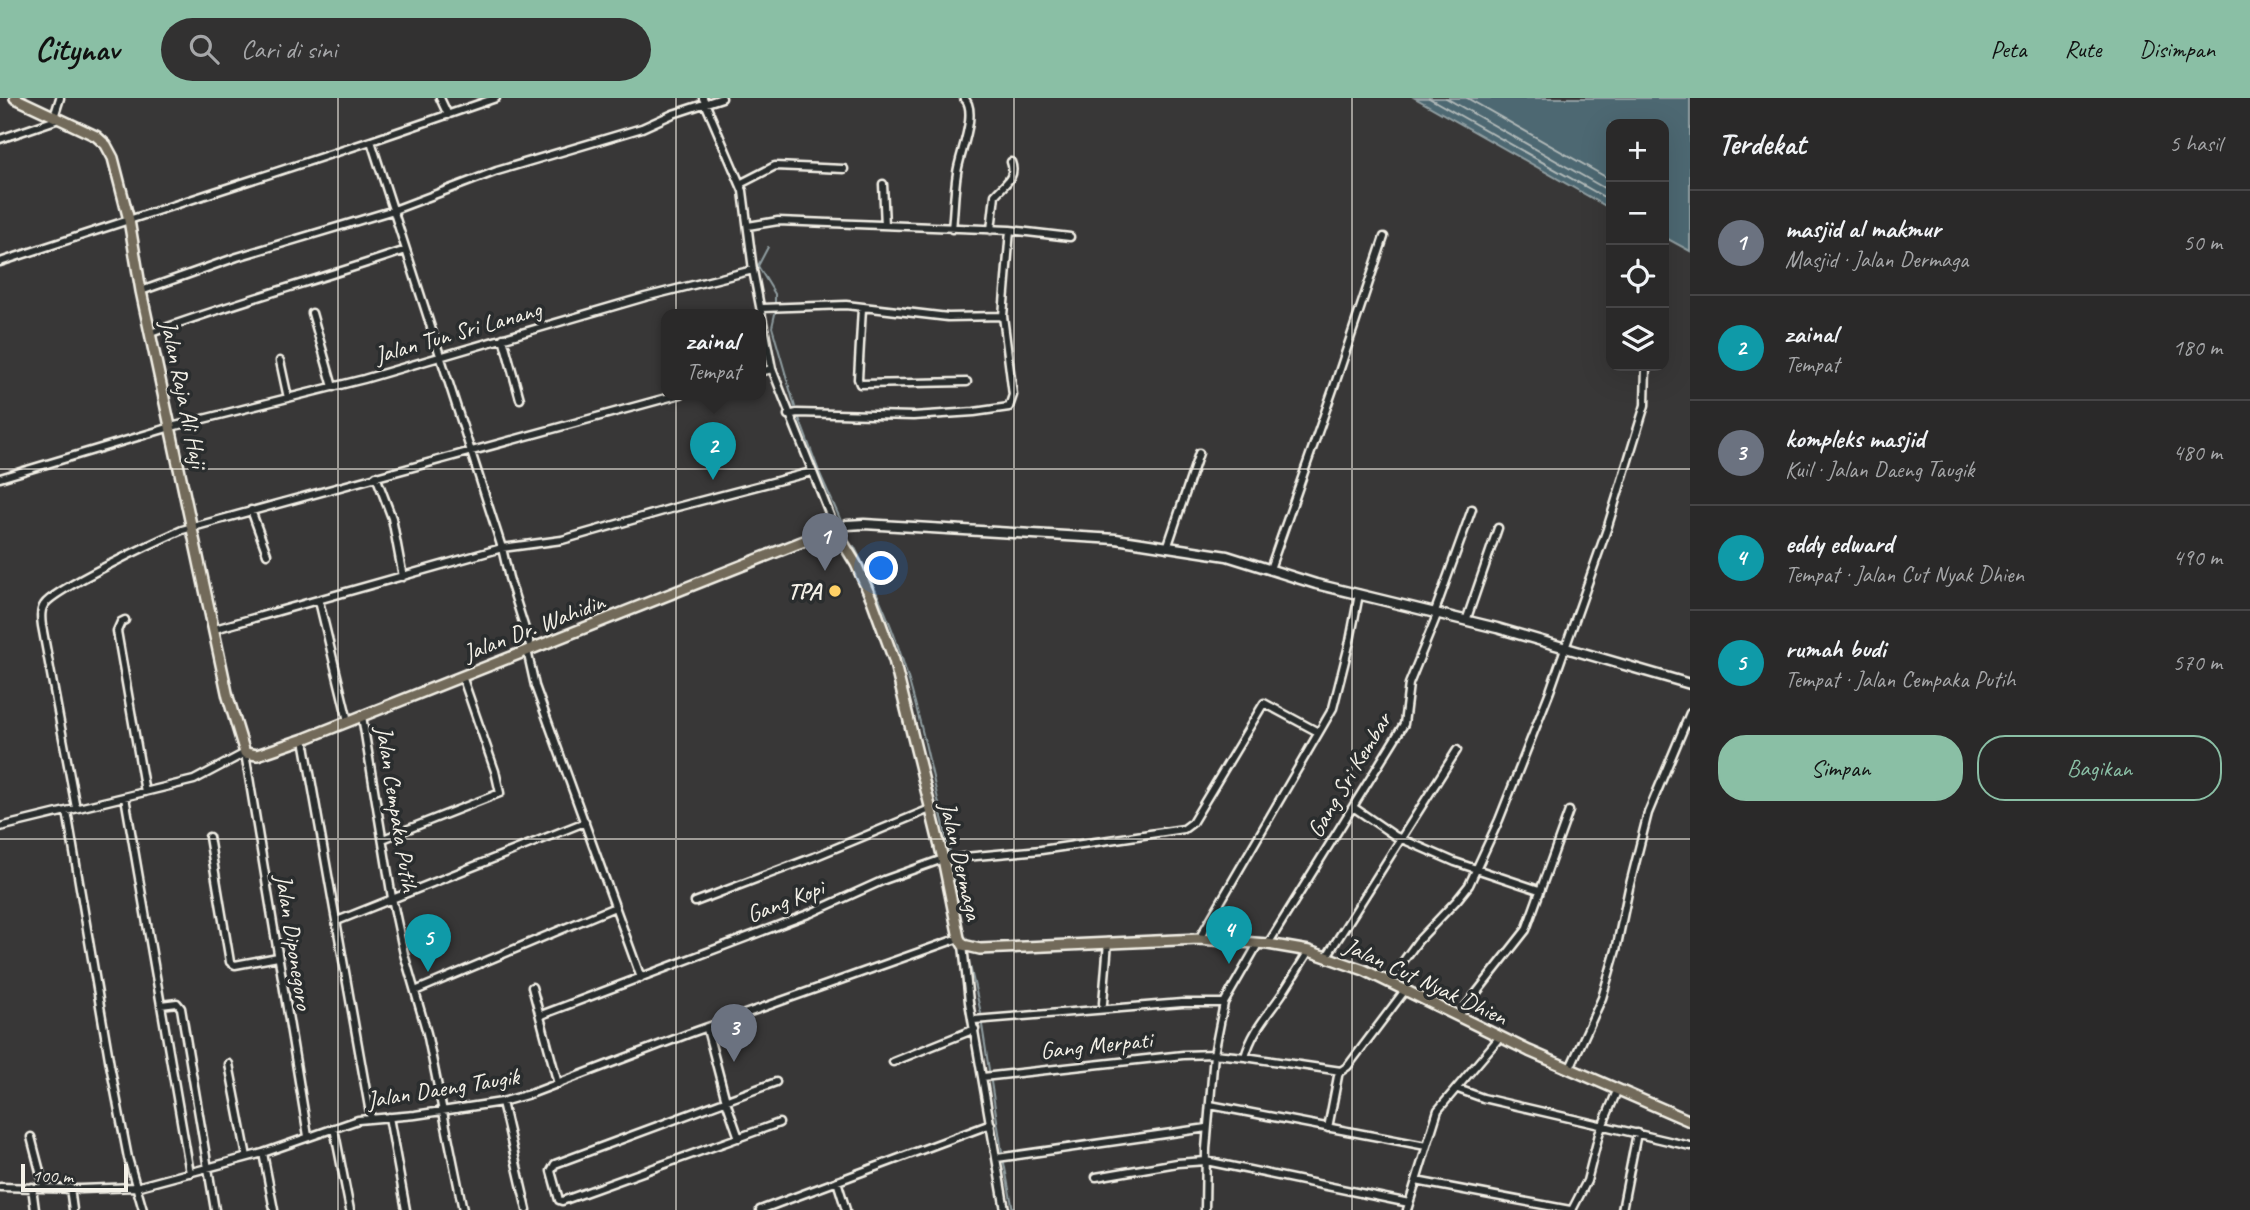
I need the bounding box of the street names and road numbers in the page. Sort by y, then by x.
street label: Jalan Tun Sri Lanang [370,293,546,370]
street label: Jalan Raja Ali Haji [154,317,215,473]
street label: Jalan Dr. Wahidin [458,586,610,668]
street label: Gang Sri Kembar [1300,705,1399,843]
street label: Jalan Cempaka Putih [369,723,425,896]
street label: Jalan Dermaga [933,798,989,924]
street label: Jalan Diponegoro [268,871,320,1013]
street label: Gang Kopi [742,871,831,929]
street label: Jalan Cut Nyak Dhien [1339,930,1513,1032]
street label: Gang Merpati [1039,1024,1156,1066]
street label: Jalan Daeng Taugik [364,1061,523,1115]

